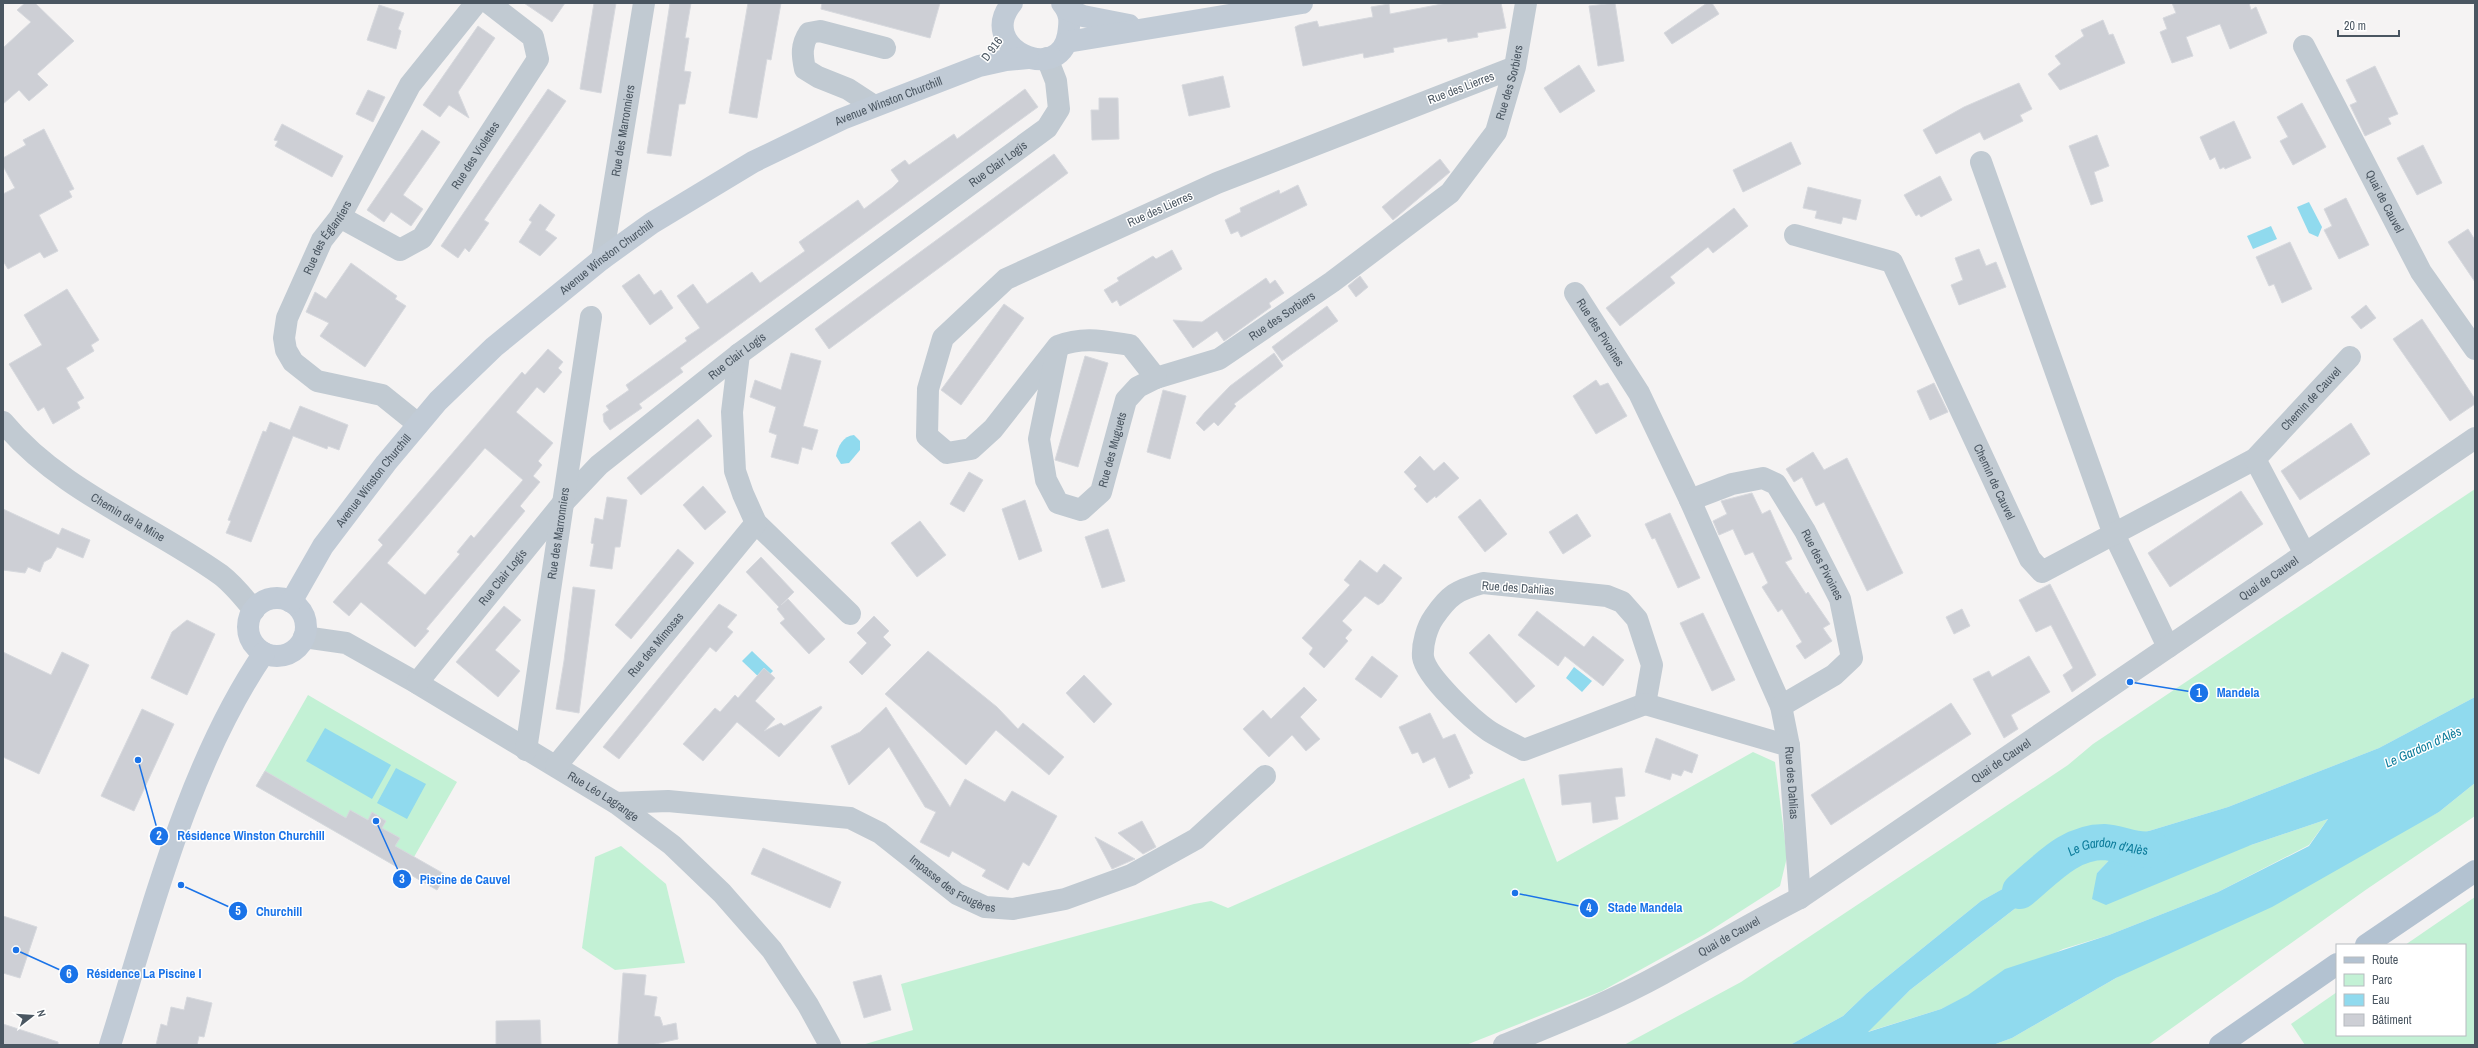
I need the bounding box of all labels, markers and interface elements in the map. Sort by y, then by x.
scale bar [2338,12,2399,38]
text: 20 m [2344,18,2366,34]
street label: D 916 [978,34,1006,64]
street label: Rue des Sorbiers [1492,44,1527,122]
street label: Rue des Lierres [1425,68,1497,108]
street label: Avenue Winston Churchill [831,73,944,130]
street label: Rue des Marronniers [608,84,638,178]
street label: Rue des Violettes [448,118,503,192]
street label: Rue Clair Logis [966,137,1030,191]
street label: Quai de Cauvel [2362,167,2407,236]
street label: Rue des Lierres [1125,187,1195,231]
street label: Rue des Églantiers [300,198,355,277]
street label: Avenue Winston Churchill [555,217,656,299]
street label: Rue des Sorbiers [1246,288,1318,344]
street label: Rue des Pivoines [1573,295,1628,370]
street label: Rue Clair Logis [705,329,769,383]
street label: Chemin de Cauvel [2277,364,2345,434]
street label: Rue des Muguets [1095,410,1130,489]
street label: Avenue Winston Churchill [331,431,415,531]
street label: Chemin de Cauvel [1970,441,2019,522]
street label: Rue des Marronniers [544,486,573,580]
street label: Chemin de la Mine [88,489,168,545]
street label: Rue des Pivoines [1797,526,1847,603]
street label: Rue Clair Logis [475,546,531,609]
street label: Quai de Cauvel [2236,553,2301,605]
street label: Rue des Dahlias [1481,577,1555,599]
street label: Rue des Mimosas [624,609,687,681]
callout: Mandela [2189,680,2268,705]
text: Mandela [2217,684,2259,701]
text: 1 [2196,685,2202,701]
water label: Le Gardon d'Alès [2382,723,2464,771]
street label: Quai de Cauvel [1968,735,2034,787]
street label: Rue des Dahlias [1781,746,1802,820]
street label: Rue Léo Lagrange [565,768,642,825]
callout: Résidence Winston Churchill [149,823,332,848]
text: Résidence Winston Churchill [177,827,325,844]
text: 2 [156,828,162,844]
water label: Le Gardon d'Alès [2064,833,2148,860]
street label: Impasse des Fougères [906,851,996,916]
callout: Piscine de Cauvel [392,866,518,891]
text: 3 [399,871,405,887]
text: Piscine de Cauvel [420,871,510,888]
callout: Stade Mandela [1579,895,1690,920]
callout: Churchill [228,899,310,924]
text: Stade Mandela [1608,899,1682,916]
text: 4 [1586,900,1592,916]
text: 5 [235,903,241,919]
text: Churchill [256,903,302,920]
street label: Quai de Cauvel [1695,913,1763,960]
legend [2336,944,2466,1036]
text: Route [2372,952,2398,968]
callout: Résidence La Piscine I [59,961,210,986]
text: Résidence La Piscine I [87,965,202,982]
text: 6 [66,966,72,982]
text: Parc [2372,972,2392,988]
text: Eau [2372,992,2390,1008]
north arrow [12,996,52,1036]
text: N [34,1008,49,1018]
text: Bâtiment [2372,1012,2412,1028]

